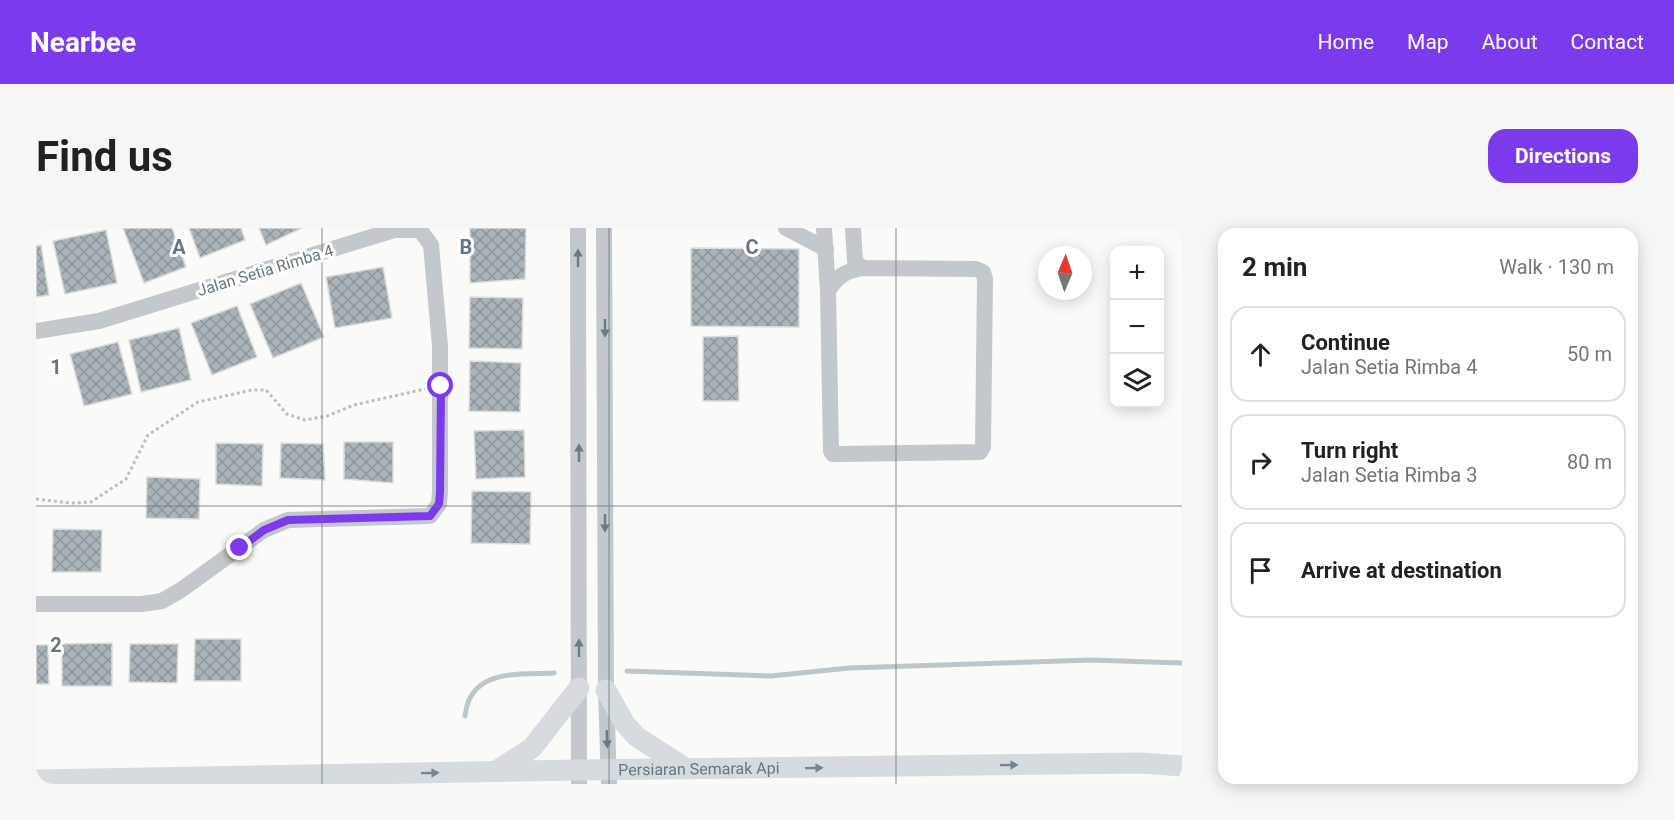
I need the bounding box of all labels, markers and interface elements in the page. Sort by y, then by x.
text: Nearbee [30,26,136,59]
text: Home [1318,30,1374,54]
text: Map [1407,30,1449,54]
text: About [1482,30,1538,54]
text: Contact [1571,30,1644,54]
button: Directions [1488,129,1638,183]
text: Find us [36,132,173,181]
text: A [172,235,186,259]
text: B [460,235,472,259]
text: C [745,235,759,259]
street label: Jalan Setia Rimba 4 [195,241,335,300]
north arrow [1038,246,1092,300]
map controls [1110,246,1164,408]
button: + [1110,246,1164,300]
one-way arrow [573,249,583,268]
text: 2 min [1242,252,1307,282]
text: Walk · 130 m [1499,255,1614,279]
button: − [1110,300,1164,354]
one-way arrow [600,319,610,338]
text: Continue [1301,330,1390,355]
icon: ahead [1244,338,1277,371]
text: 50 m [1567,342,1612,366]
button: layers [1110,354,1164,408]
text: 1 [50,355,62,379]
text: Jalan Setia Rimba 4 [1301,355,1477,379]
route start [427,372,453,398]
text: Turn right [1301,438,1398,463]
one-way arrow [574,444,584,463]
icon: right [1244,446,1277,479]
text: 80 m [1567,450,1612,474]
text: Jalan Setia Rimba 3 [1301,463,1477,487]
one-way arrow [600,514,610,533]
route end [226,534,252,560]
icon: arrive [1244,554,1277,587]
text: Arrive at destination [1301,558,1502,583]
text: 2 [50,633,62,657]
one-way arrow [574,639,584,658]
one-way arrow [603,730,612,749]
street label: Persiaran Semarak Api [618,758,780,780]
one-way arrow [1000,760,1019,770]
one-way arrow [805,763,824,772]
one-way arrow [421,768,440,778]

